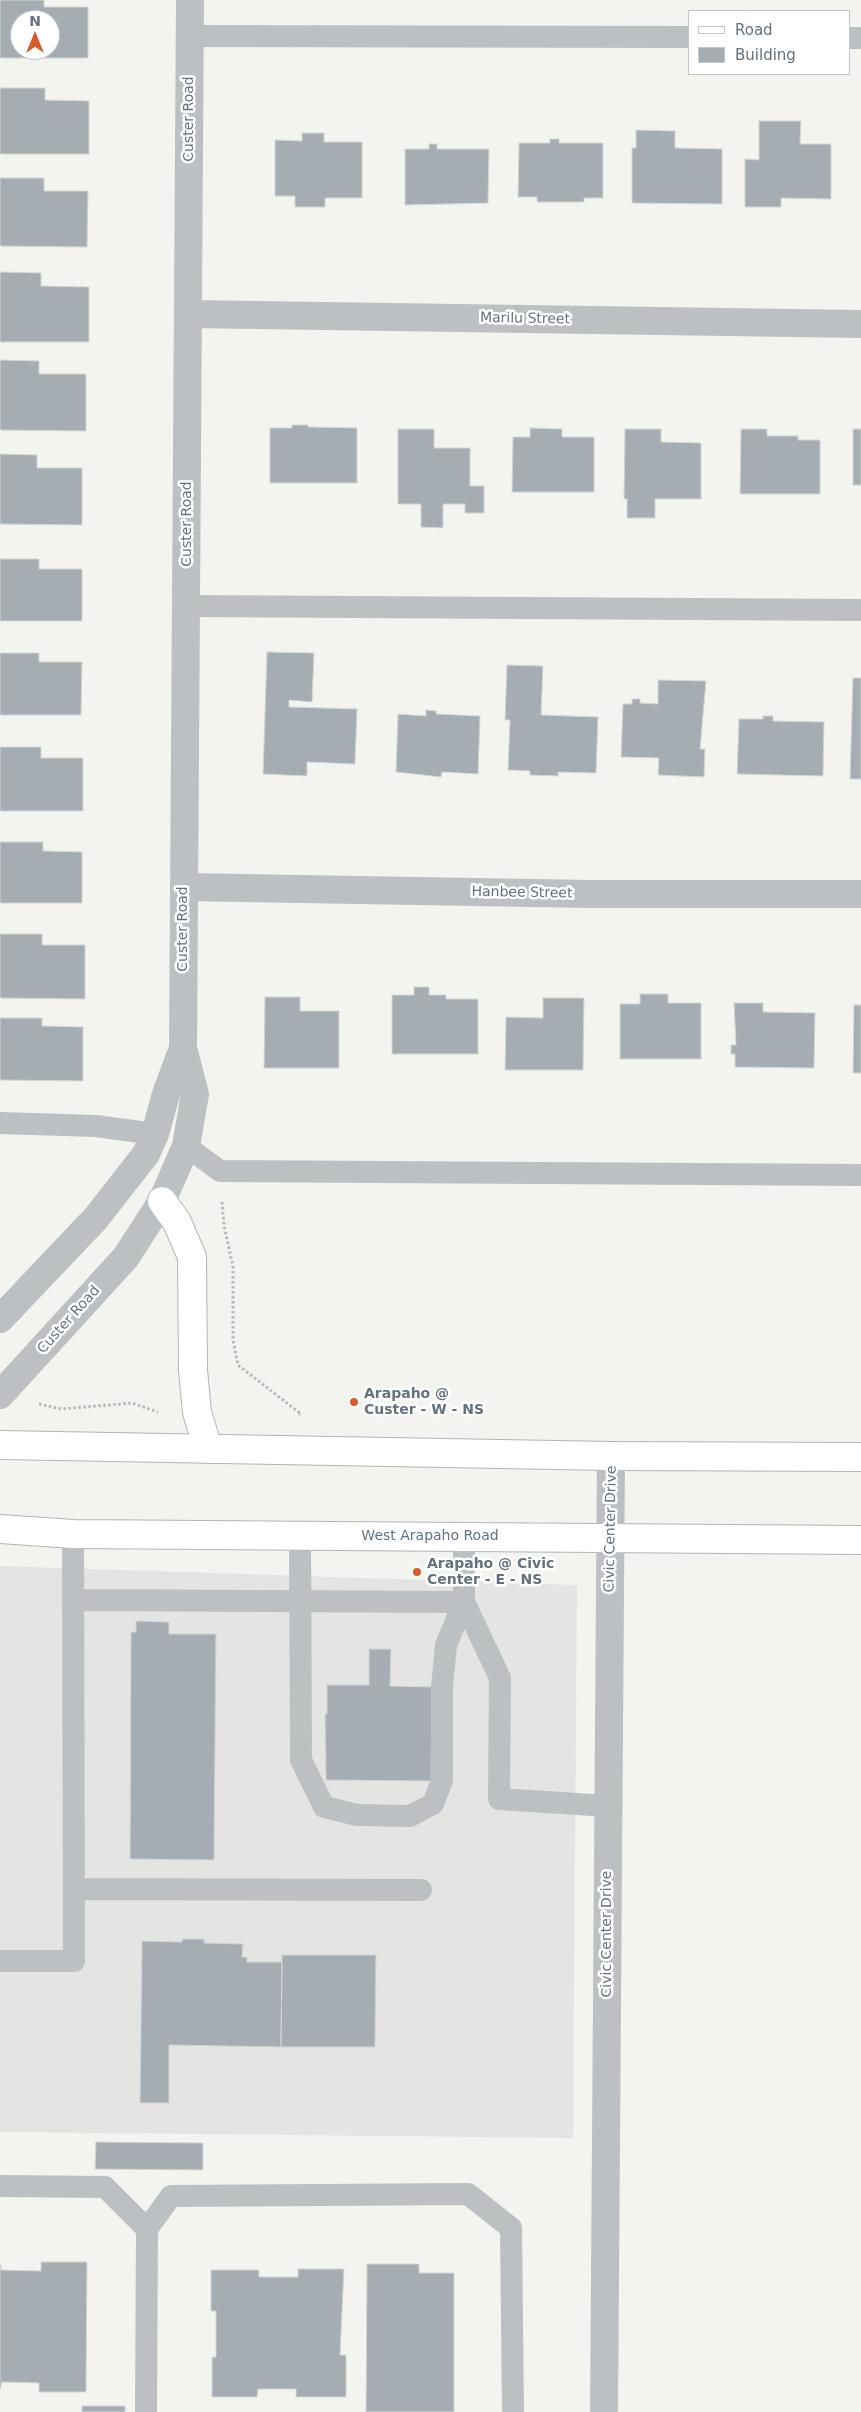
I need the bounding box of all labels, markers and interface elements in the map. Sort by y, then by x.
north arrow [10,10,60,60]
legend [688,10,851,75]
text: N [29,13,41,29]
text: Road [735,21,773,39]
text: Building [735,46,796,64]
street label: Custer Road [181,76,197,162]
street label: Marilu Street [480,310,570,328]
street label: Custer Road [179,481,195,567]
street label: Hanbee Street [471,884,573,902]
street label: Custer Road [175,886,191,972]
street label: Custer Road [34,1283,104,1357]
place label: Arapaho @ Custer - W - NS [364,1386,484,1418]
marker: Arapaho @ Custer - W - NS [348,1396,360,1408]
street label: Civic Center Drive [601,1465,621,1593]
street label: West Arapaho Road [361,1528,499,1544]
place label: Arapaho @ Civic Center - E - NS [427,1556,554,1588]
marker: Arapaho @ Civic Center - E - NS [411,1566,423,1578]
street label: Civic Center Drive [599,1871,615,1997]

